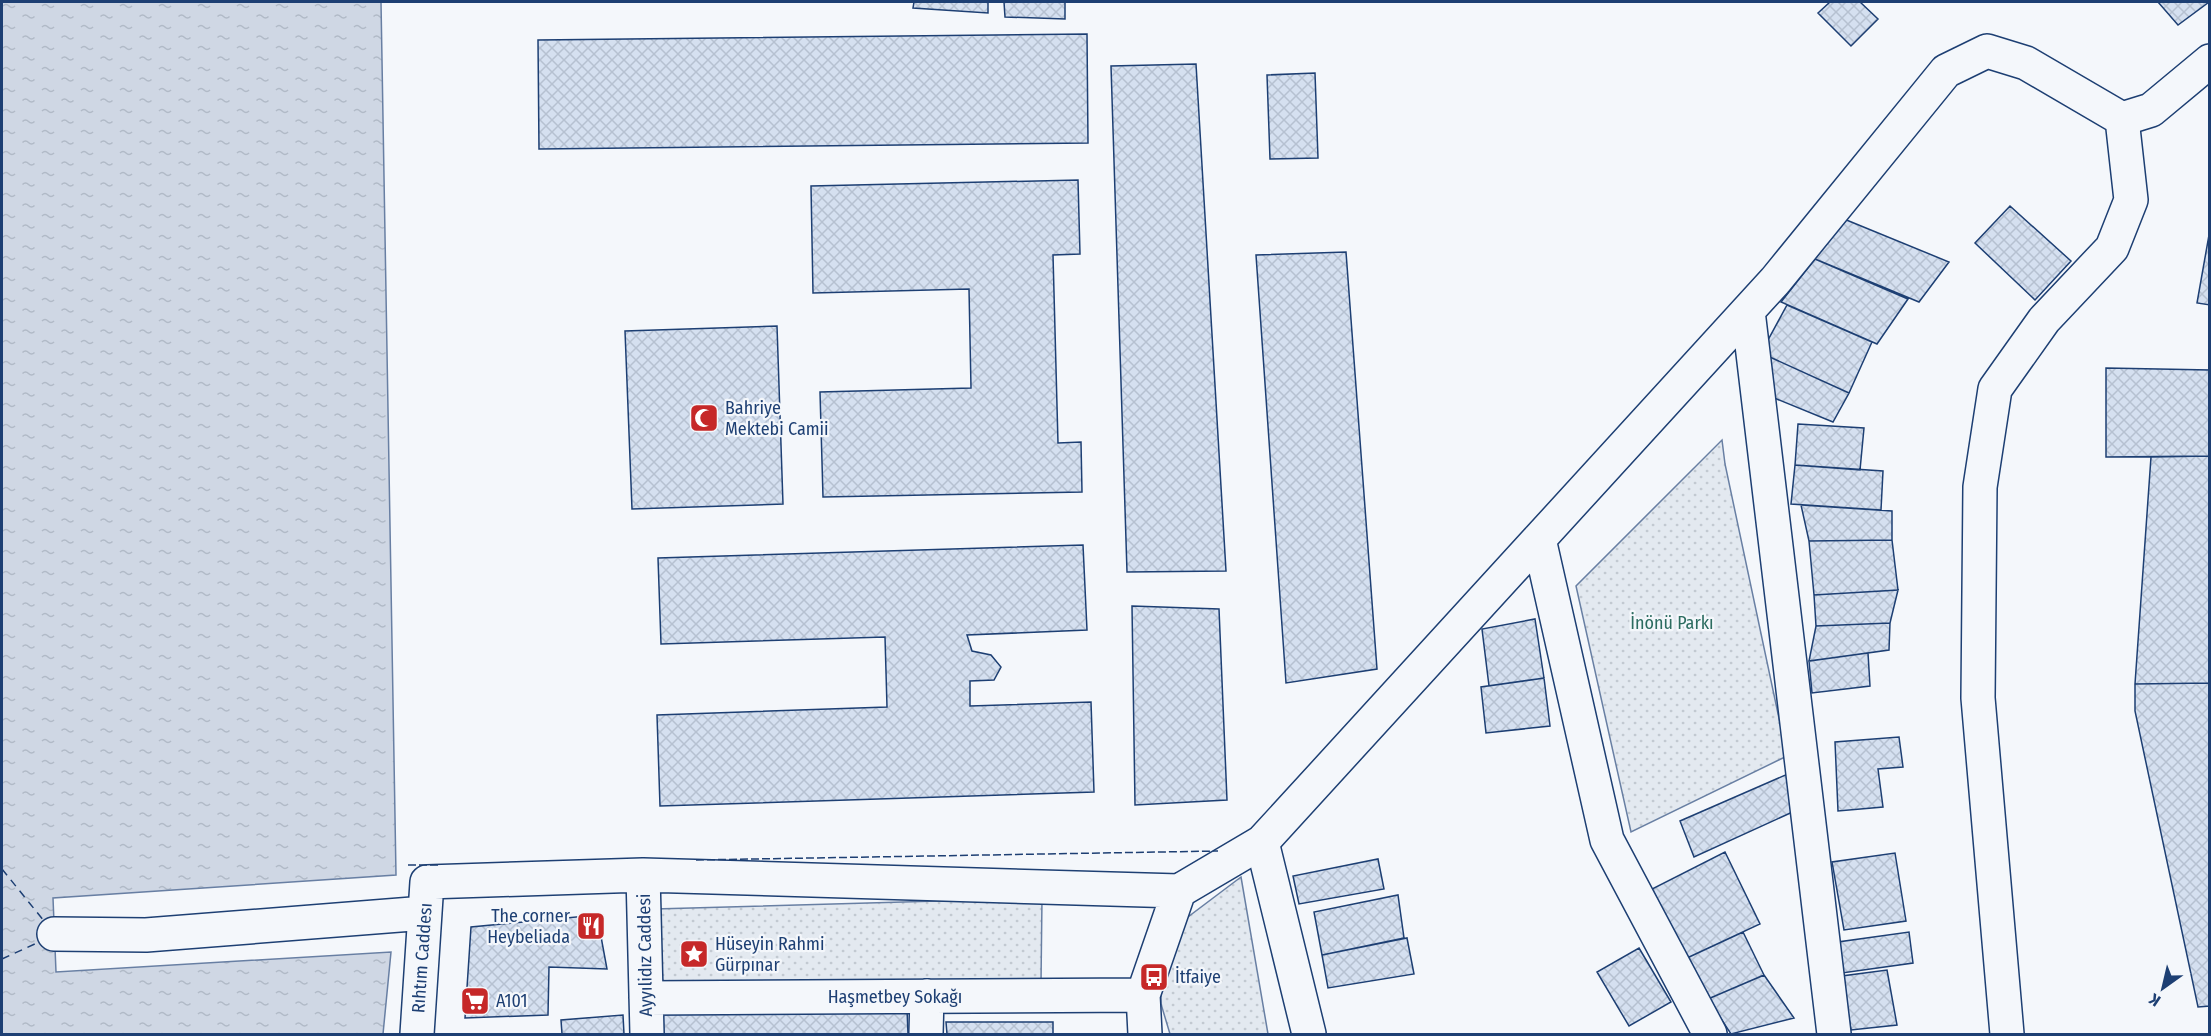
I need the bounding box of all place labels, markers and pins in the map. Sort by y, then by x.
place label: Bahriye Mektebi Camii [725,397,829,440]
mosque icon: Bahriye Mektebi Camii [688,402,720,434]
place label: The corner Heybeliada [487,905,571,948]
restaurant icon: The corner Heybeliada [575,910,607,942]
place label: Hüseyin Rahmi Gürpınar [715,933,824,976]
place icon: Hüseyin Rahmi Gürpınar [678,938,710,970]
bus stop icon: İtfaiye [1138,961,1170,993]
place label: İtfaiye [1175,966,1221,988]
supermarket icon: A101 [459,985,491,1017]
place label: A101 [496,990,528,1012]

